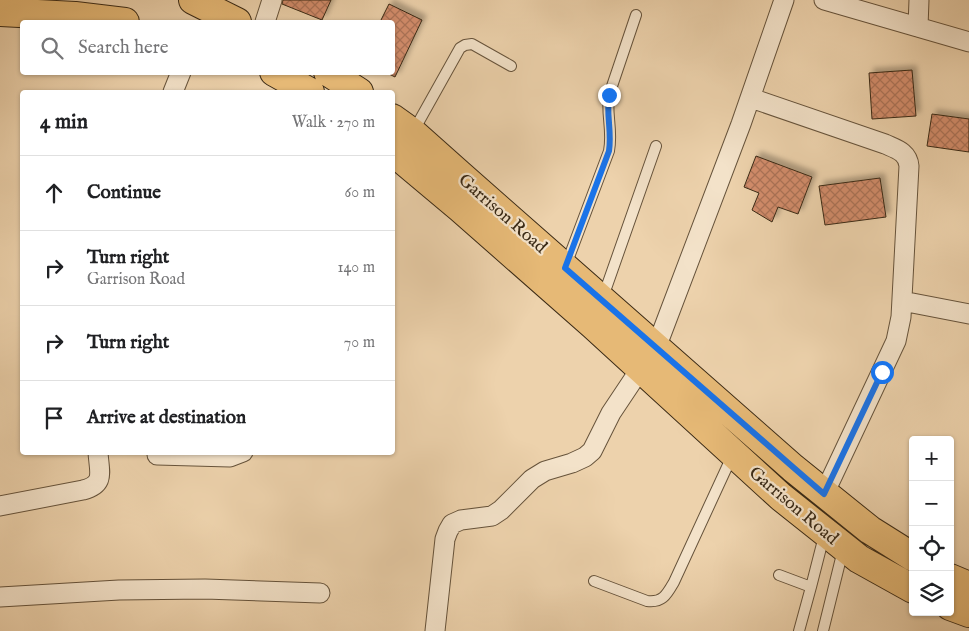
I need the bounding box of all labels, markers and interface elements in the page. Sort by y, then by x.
search box [20,20,395,75]
icon: search [38,34,66,62]
text: Search here [78,36,169,60]
route end [598,84,621,107]
text: 4 min [40,109,88,136]
text: Walk · 270 m [292,113,375,133]
street label: Garrison Road [453,169,551,259]
icon: ahead [40,179,68,207]
text: Continue [87,181,161,205]
text: 60 m [345,183,375,203]
text: Turn right [87,246,169,270]
icon: right [40,254,68,282]
text: 140 m [337,258,375,278]
text: Garrison Road [87,270,185,290]
icon: right [40,329,68,357]
text: Turn right [87,331,169,355]
text: 70 m [344,333,375,353]
route start [871,361,894,384]
icon: arrive [40,404,68,432]
text: Arrive at destination [87,406,246,430]
map controls [909,436,954,616]
button: + [909,436,954,481]
street label: Garrison Road [743,462,843,551]
button: − [909,481,954,526]
button: locate [909,526,954,571]
button: layers [909,571,954,616]

